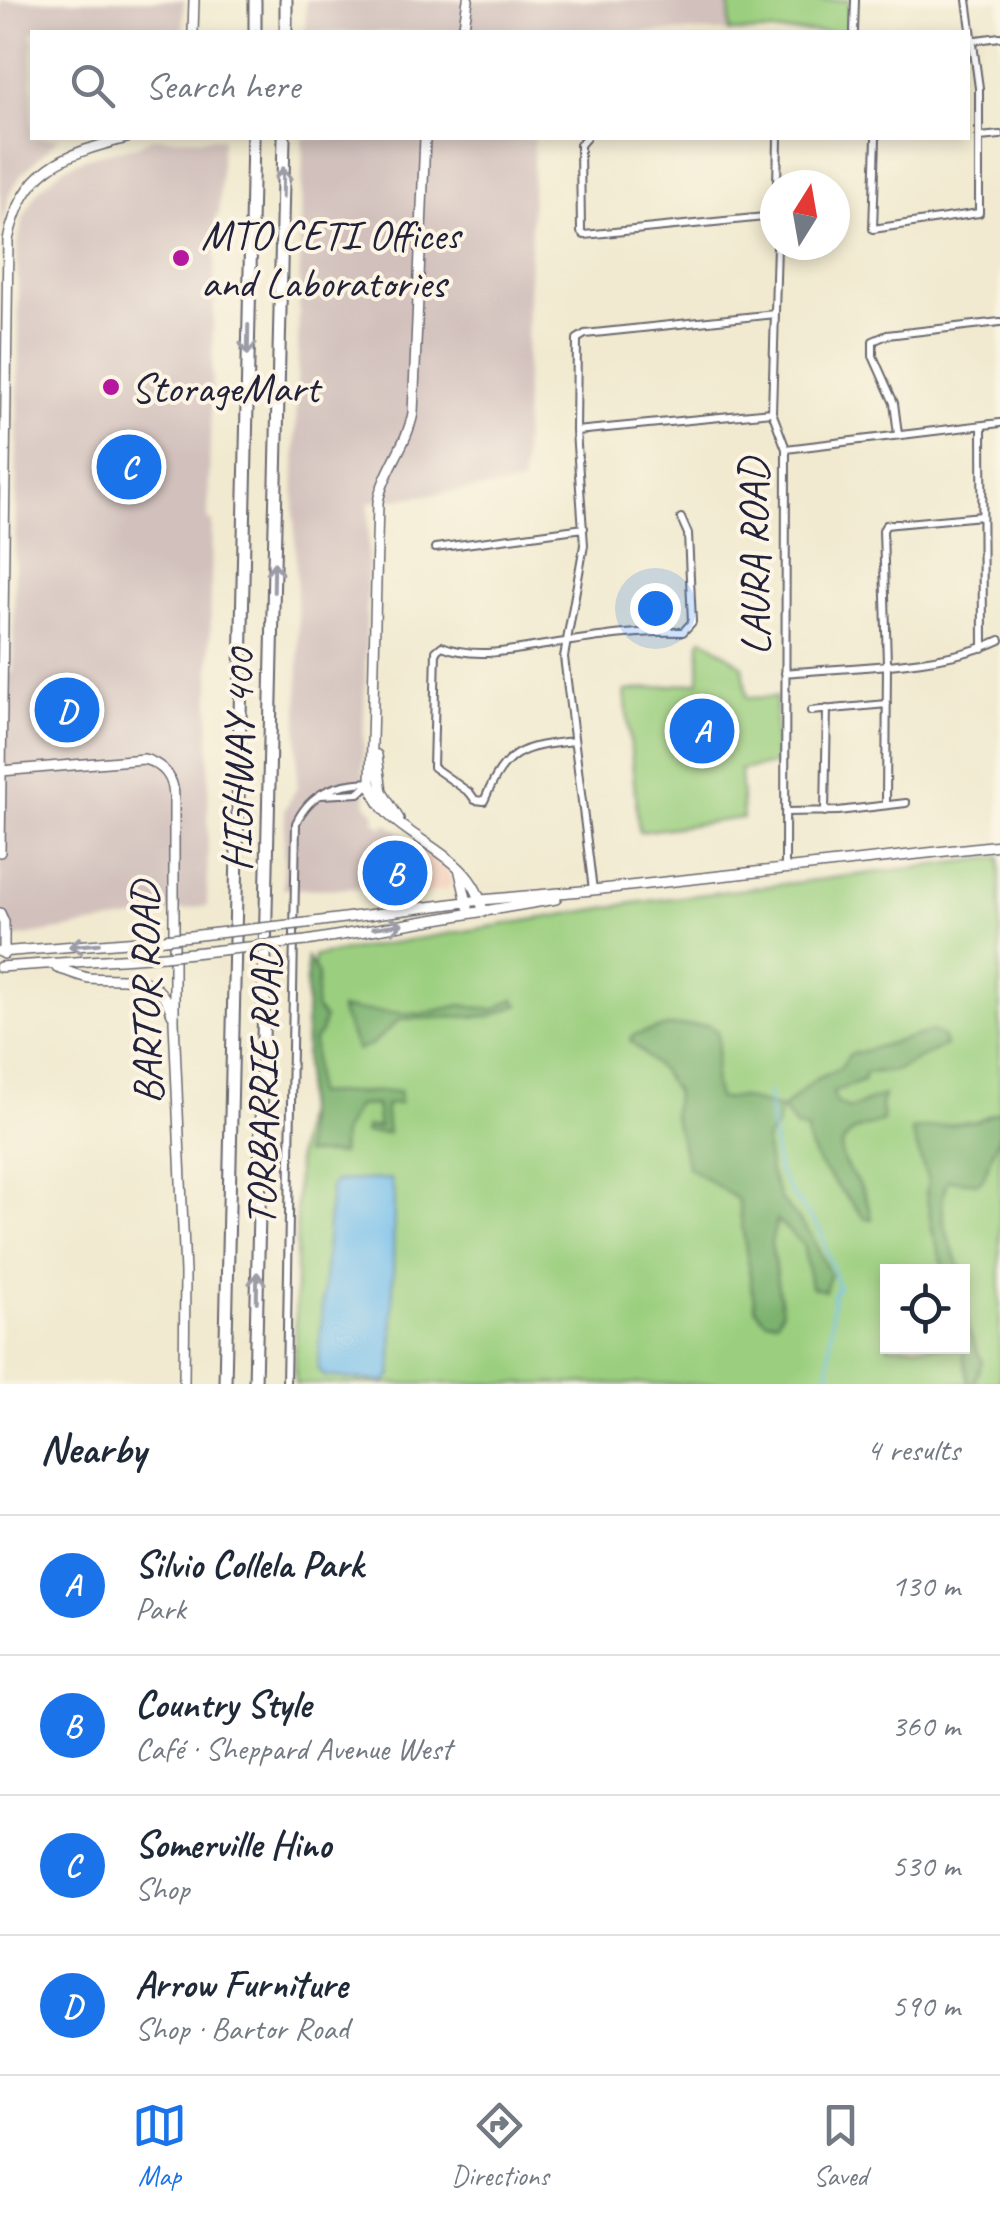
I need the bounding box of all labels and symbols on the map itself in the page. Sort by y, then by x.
one-way arrow [273,166,292,198]
north arrow [760,170,850,260]
place label: MTO CETI Offices and Laboratories [201,209,464,310]
marker: MTO CETI Offices and Laboratories [170,247,192,269]
one-way arrow [239,323,258,355]
place label: StorageMart [131,362,323,415]
marker: StorageMart [100,376,122,398]
pin: C [96,430,162,504]
street label: LAURA ROAD [726,455,783,656]
one-way arrow [265,561,284,593]
your location [630,583,681,634]
street label: HIGHWAY 400 [210,645,267,872]
pin: D [34,672,100,748]
pin: A [670,694,734,768]
pin: B [362,836,428,910]
street label: BARTOR ROAD [118,878,175,1104]
one-way arrow [371,917,404,935]
one-way arrow [69,936,101,955]
street label: TORBARRIE ROAD [235,942,293,1226]
one-way arrow [248,1271,267,1303]

